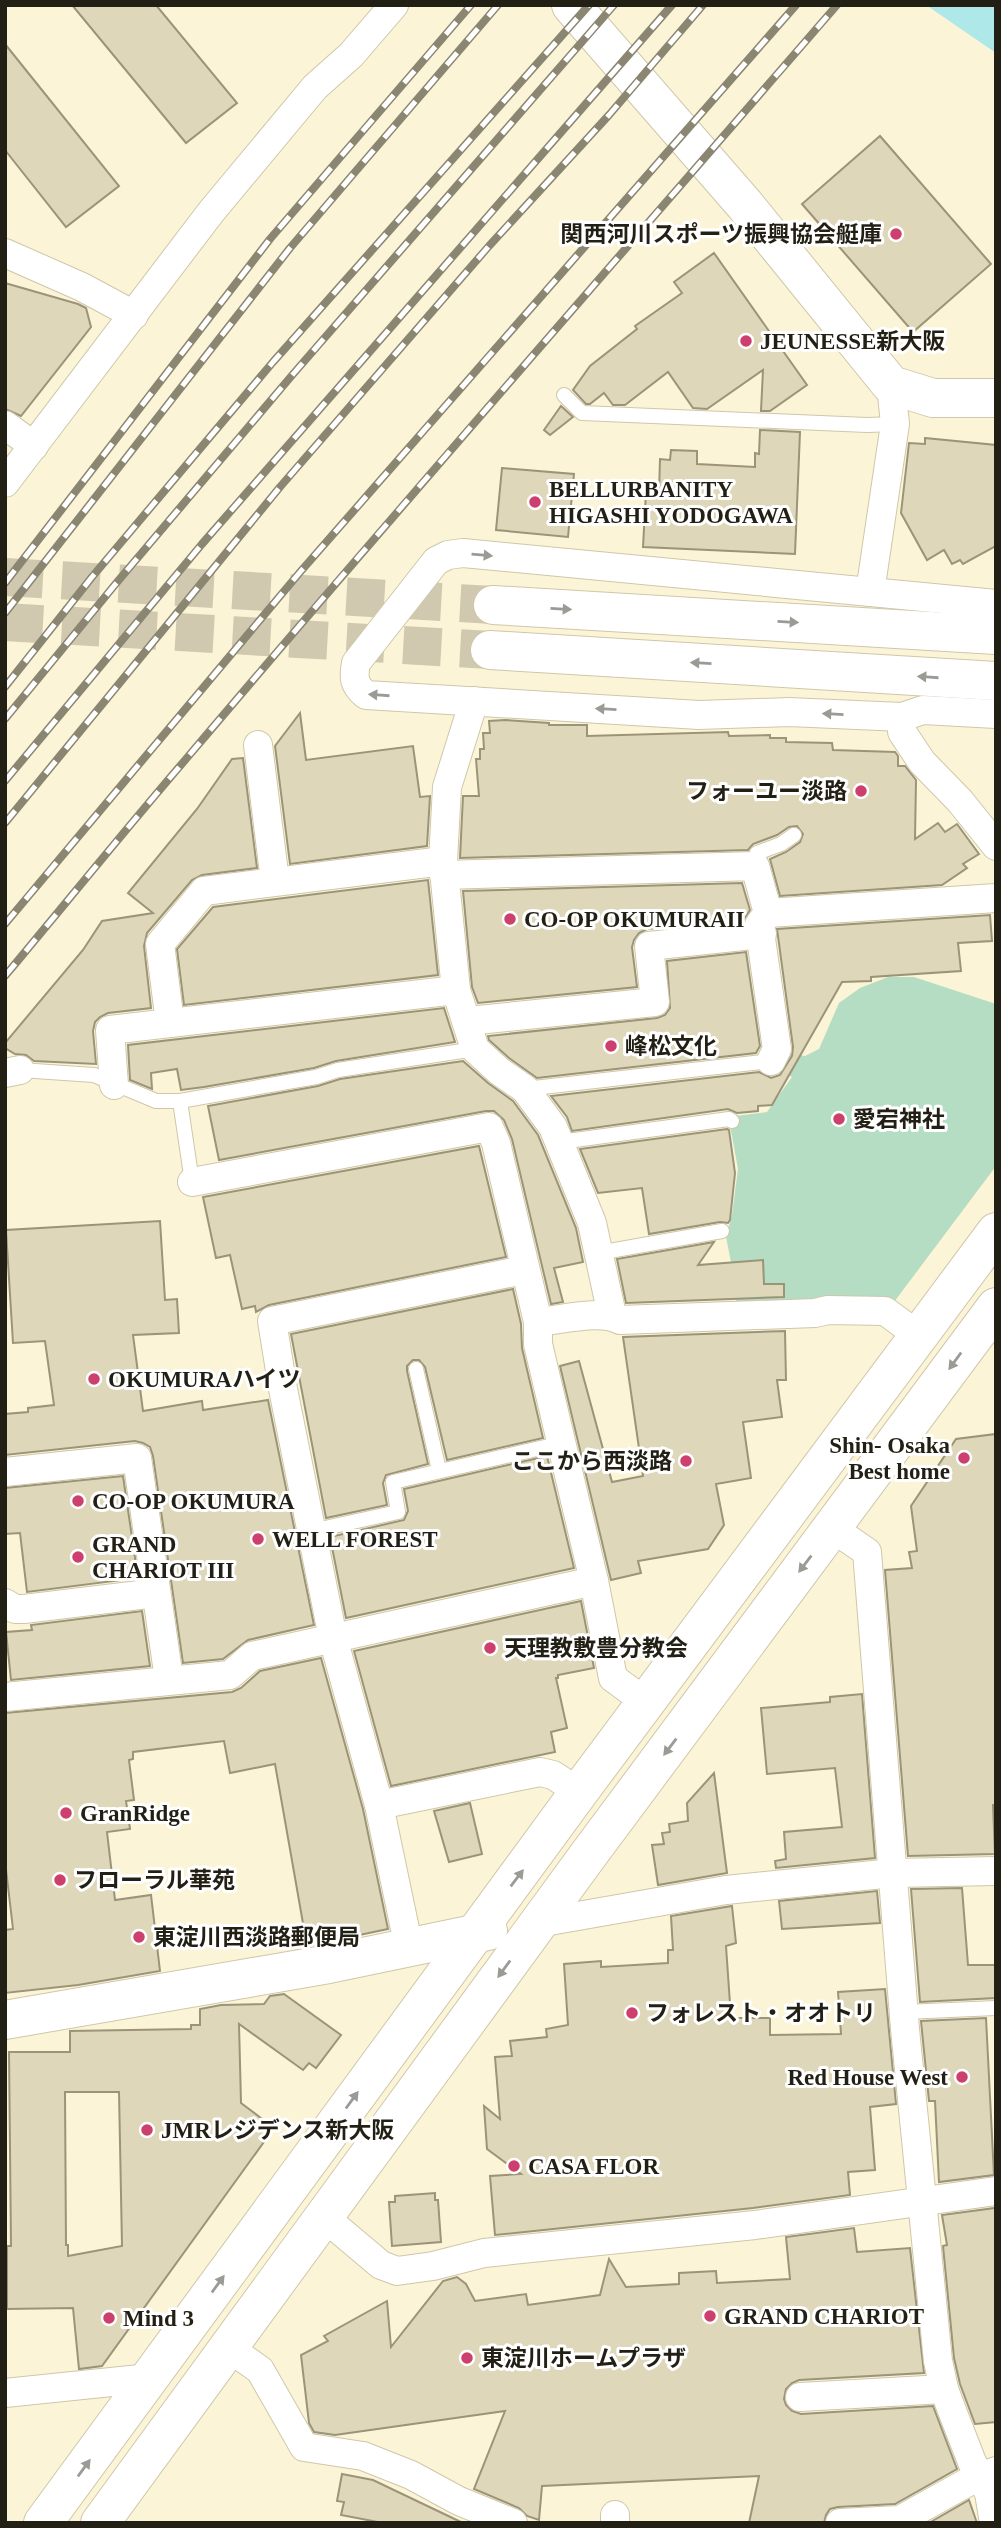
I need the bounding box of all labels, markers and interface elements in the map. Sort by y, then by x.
place label: 関西河川スポーツ振興協会艇庫 [560,222,882,247]
marker: 関西河川スポーツ振興協会艇庫 [888,226,904,242]
place label: JEUNESSE新大阪 [760,329,945,354]
marker: JEUNESSE新大阪 [738,333,754,349]
place label: BELLURBANITY HIGASHI YODOGAWA [549,477,793,528]
marker: BELLURBANITY HIGASHI YODOGAWA [527,494,543,510]
one-way arrow [472,550,494,561]
one-way arrow [550,604,572,615]
one-way arrow [778,617,800,628]
one-way arrow [689,657,711,668]
one-way arrow [916,671,938,682]
one-way arrow [368,690,390,701]
one-way arrow [595,703,617,714]
one-way arrow [822,709,844,720]
place label: フォーユー淡路 [686,779,847,804]
marker: フォーユー淡路 [853,783,869,799]
place label: CO-OP OKUMURAII [524,907,744,932]
marker: CO-OP OKUMURAII [502,911,518,927]
place label: 峰松文化 [625,1034,717,1059]
marker: 峰松文化 [603,1038,619,1054]
place label: 愛宕神社 [853,1107,945,1132]
marker: 愛宕神社 [831,1111,847,1127]
one-way arrow [948,1352,962,1371]
place label: OKUMURAハイツ [108,1367,300,1392]
marker: OKUMURAハイツ [86,1371,102,1387]
place label: Shin- Osaka Best home [829,1433,950,1484]
place label: ここから西淡路 [511,1449,672,1474]
marker: Shin- Osaka Best home [956,1450,972,1466]
marker: ここから西淡路 [678,1453,694,1469]
place label: CO-OP OKUMURA [92,1489,295,1514]
marker: CO-OP OKUMURA [70,1493,86,1509]
place label: WELL FOREST [272,1527,438,1552]
marker: WELL FOREST [250,1531,266,1547]
place label: GRAND CHARIOT III [92,1532,234,1583]
marker: GRAND CHARIOT III [70,1549,86,1565]
one-way arrow [798,1555,812,1573]
place label: 天理教敷豊分教会 [504,1636,688,1661]
marker: 天理教敷豊分教会 [482,1640,498,1656]
one-way arrow [663,1738,677,1756]
place label: GranRidge [80,1801,190,1826]
marker: GranRidge [58,1805,74,1821]
place label: フローラル華苑 [74,1868,235,1893]
one-way arrow [510,1869,524,1888]
marker: フローラル華苑 [52,1872,68,1888]
place label: 東淀川西淡路郵便局 [153,1925,360,1950]
marker: 東淀川西淡路郵便局 [131,1929,147,1945]
one-way arrow [497,1959,512,1977]
place label: フォレスト・オオトリ [646,2001,876,2026]
marker: フォレスト・オオトリ [624,2005,640,2021]
place label: Red House West [787,2065,948,2090]
marker: Red House West [954,2069,970,2085]
one-way arrow [345,2092,360,2110]
place label: JMRレジデンス新大阪 [161,2118,394,2143]
marker: JMRレジデンス新大阪 [139,2122,155,2138]
place label: CASA FLOR [528,2154,659,2179]
marker: CASA FLOR [506,2158,522,2174]
one-way arrow [211,2275,225,2293]
place label: GRAND CHARIOT [724,2304,924,2329]
place label: Mind 3 [123,2306,194,2331]
marker: GRAND CHARIOT [702,2308,718,2324]
marker: Mind 3 [101,2310,117,2326]
place label: 東淀川ホームプラザ [481,2346,686,2371]
marker: 東淀川ホームプラザ [459,2350,475,2366]
one-way arrow [77,2459,91,2477]

